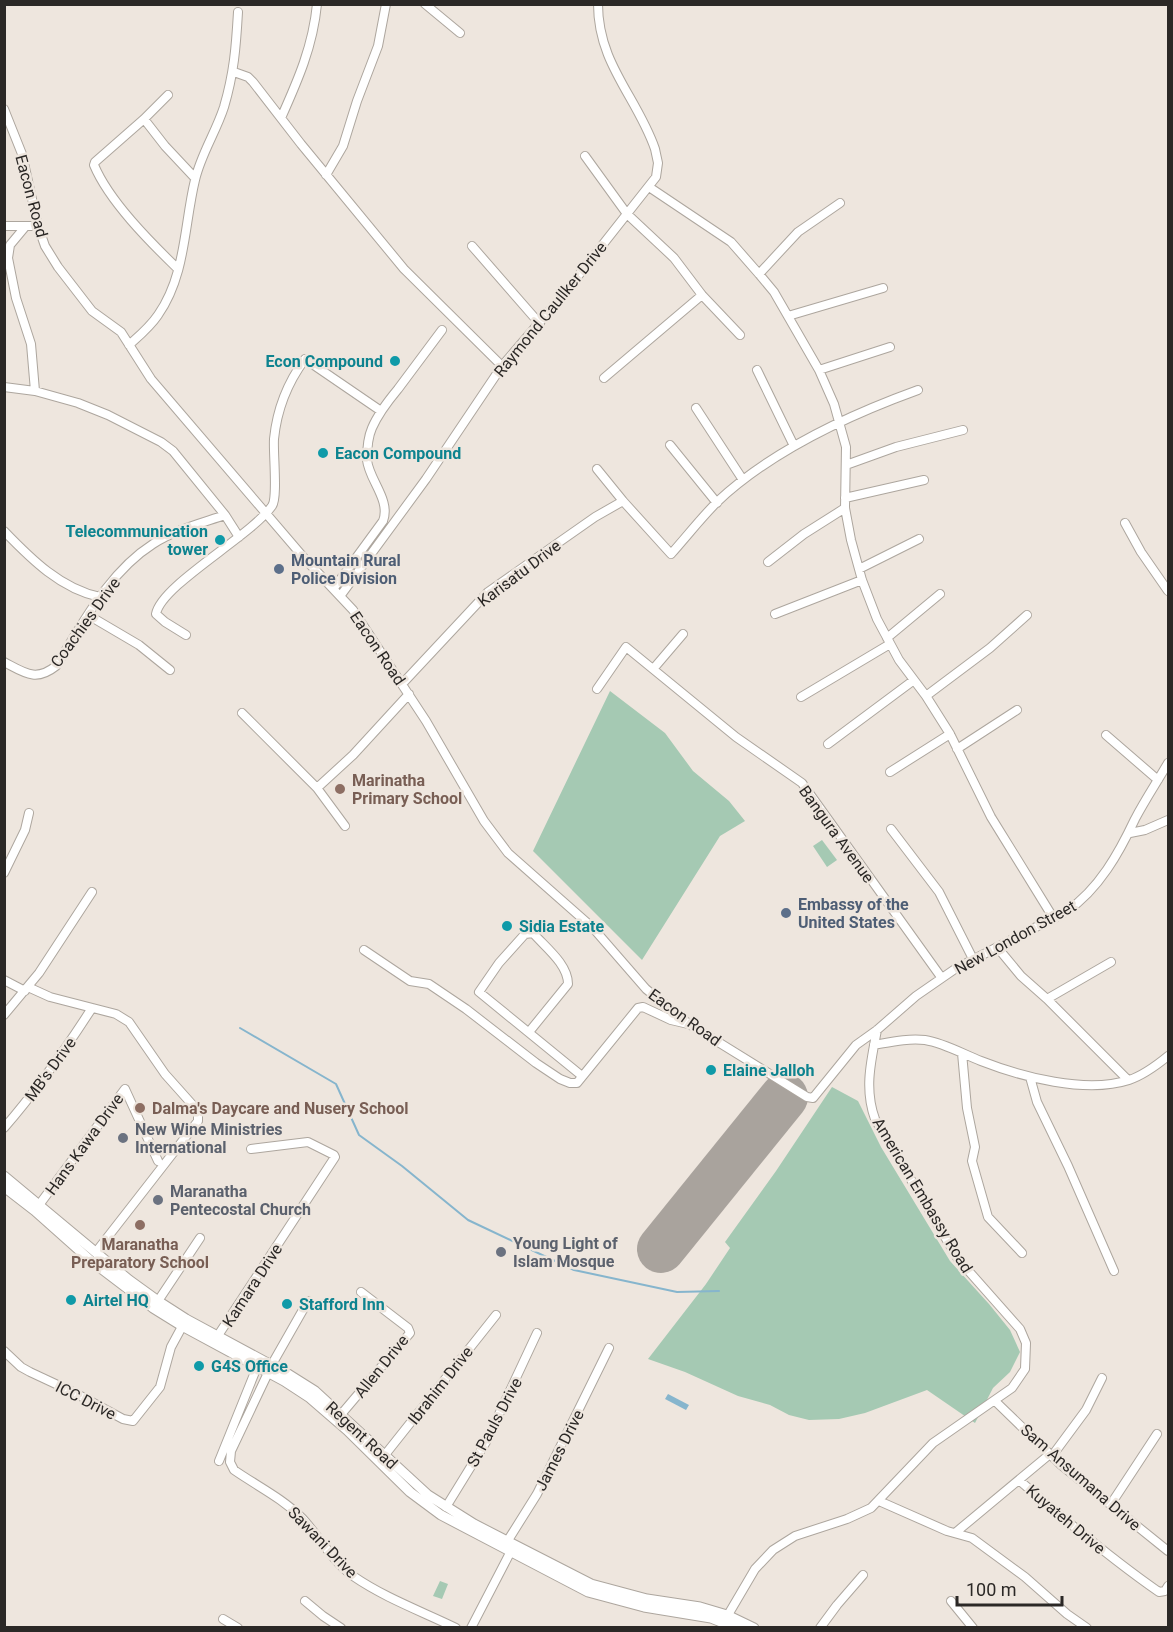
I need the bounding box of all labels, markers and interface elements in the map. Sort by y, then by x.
street label: Eacon Road [11,153,52,240]
street label: Raymond Caullker Drive [490,238,611,381]
place label: Econ Compound [266,352,383,371]
marker: Econ Compound [388,354,402,368]
place label: Eacon Compound [335,444,461,463]
marker: Eacon Compound [316,446,330,460]
place label: Telecommunication tower [65,522,208,559]
marker: Telecommunication tower [213,533,227,547]
street label: Karisatu Drive [474,536,565,611]
place label: Mountain Rural Police Division [291,551,401,588]
marker: Mountain Rural Police Division [272,562,286,576]
street label: Coachies Drive [47,574,124,671]
street label: Eacon Road [346,608,409,689]
place label: Marinatha Primary School [352,771,462,808]
marker: Marinatha Primary School [333,782,347,796]
street label: Bangura Avenue [795,782,878,887]
place label: Embassy of the United States [798,895,909,932]
street label: New London Street [951,896,1079,979]
marker: Embassy of the United States [779,906,793,920]
place label: Sidia Estate [519,917,604,936]
marker: Sidia Estate [500,919,514,933]
street label: Eacon Road [645,985,725,1050]
street label: MB's Drive [21,1034,80,1105]
place label: Elaine Jalloh [723,1061,815,1080]
marker: Elaine Jalloh [704,1063,718,1077]
street label: Hans Kawa Drive [41,1090,128,1199]
place label: Dalma's Daycare and Nusery School [152,1099,409,1118]
marker: Dalma's Daycare and Nusery School [133,1101,147,1115]
street label: American Embassy Road [869,1114,976,1276]
place label: New Wine Ministries International [135,1120,283,1157]
marker: New Wine Ministries International [116,1131,130,1145]
place label: Maranatha Pentecostal Church [170,1182,311,1219]
marker: Maranatha Pentecostal Church [151,1193,165,1207]
marker: Maranatha Preparatory School [133,1218,147,1232]
place label: Young Light of Islam Mosque [513,1234,618,1271]
place label: Maranatha Preparatory School [71,1235,209,1272]
street label: Kamara Drive [219,1240,286,1330]
marker: Young Light of Islam Mosque [494,1245,508,1259]
place label: Airtel HQ [83,1291,149,1310]
marker: Airtel HQ [64,1293,78,1307]
place label: Stafford Inn [299,1295,385,1314]
marker: Stafford Inn [280,1297,294,1311]
street label: Allen Drive [350,1331,413,1402]
street label: Ibrahim Drive [404,1343,477,1428]
place label: G4S Office [211,1357,288,1376]
marker: G4S Office [192,1359,206,1373]
street label: St Pauls Drive [463,1374,526,1470]
street label: ICC Drive [52,1377,119,1424]
street label: Regent Road [322,1398,401,1473]
street label: James Drive [531,1407,588,1494]
street label: Sam Ansumana Drive [1017,1420,1145,1535]
street label: Kuyateh Drive [1022,1481,1109,1558]
street label: Sawani Drive [284,1503,361,1582]
scale bar [957,1569,1062,1607]
text: 100 m [966,1579,1017,1600]

